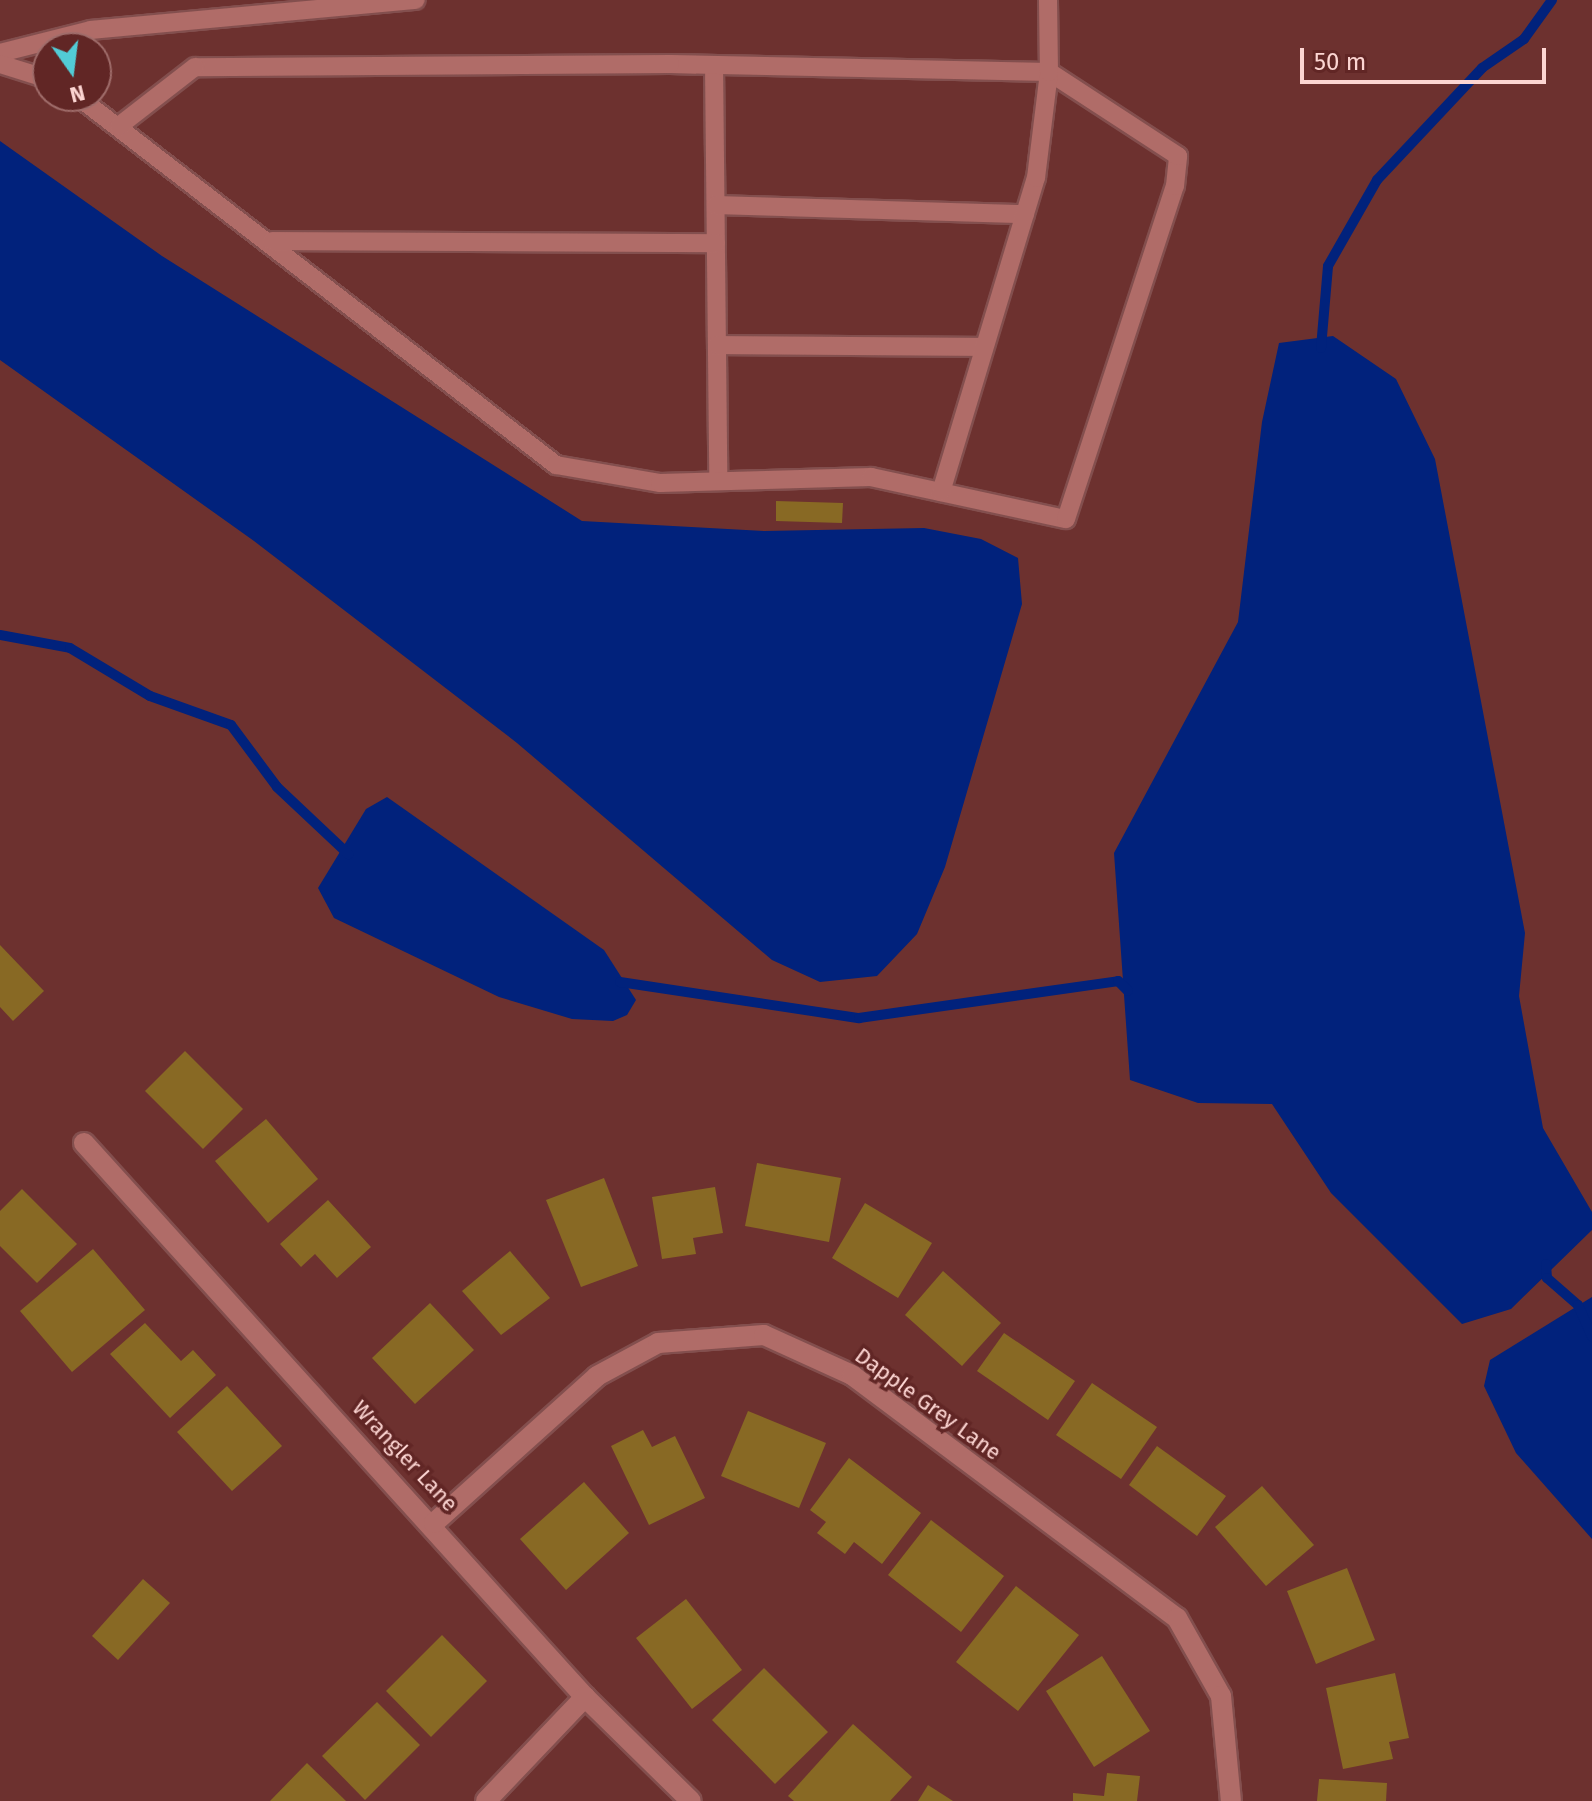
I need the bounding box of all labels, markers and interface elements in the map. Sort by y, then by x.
north arrow [32,32,112,112]
scale bar [1304,32,1550,82]
text: 50 m [1314,48,1366,76]
text: N [67,79,88,109]
street label: Dapple Grey Lane [850,1342,1006,1466]
street label: Wrangler Lane [347,1395,463,1517]

